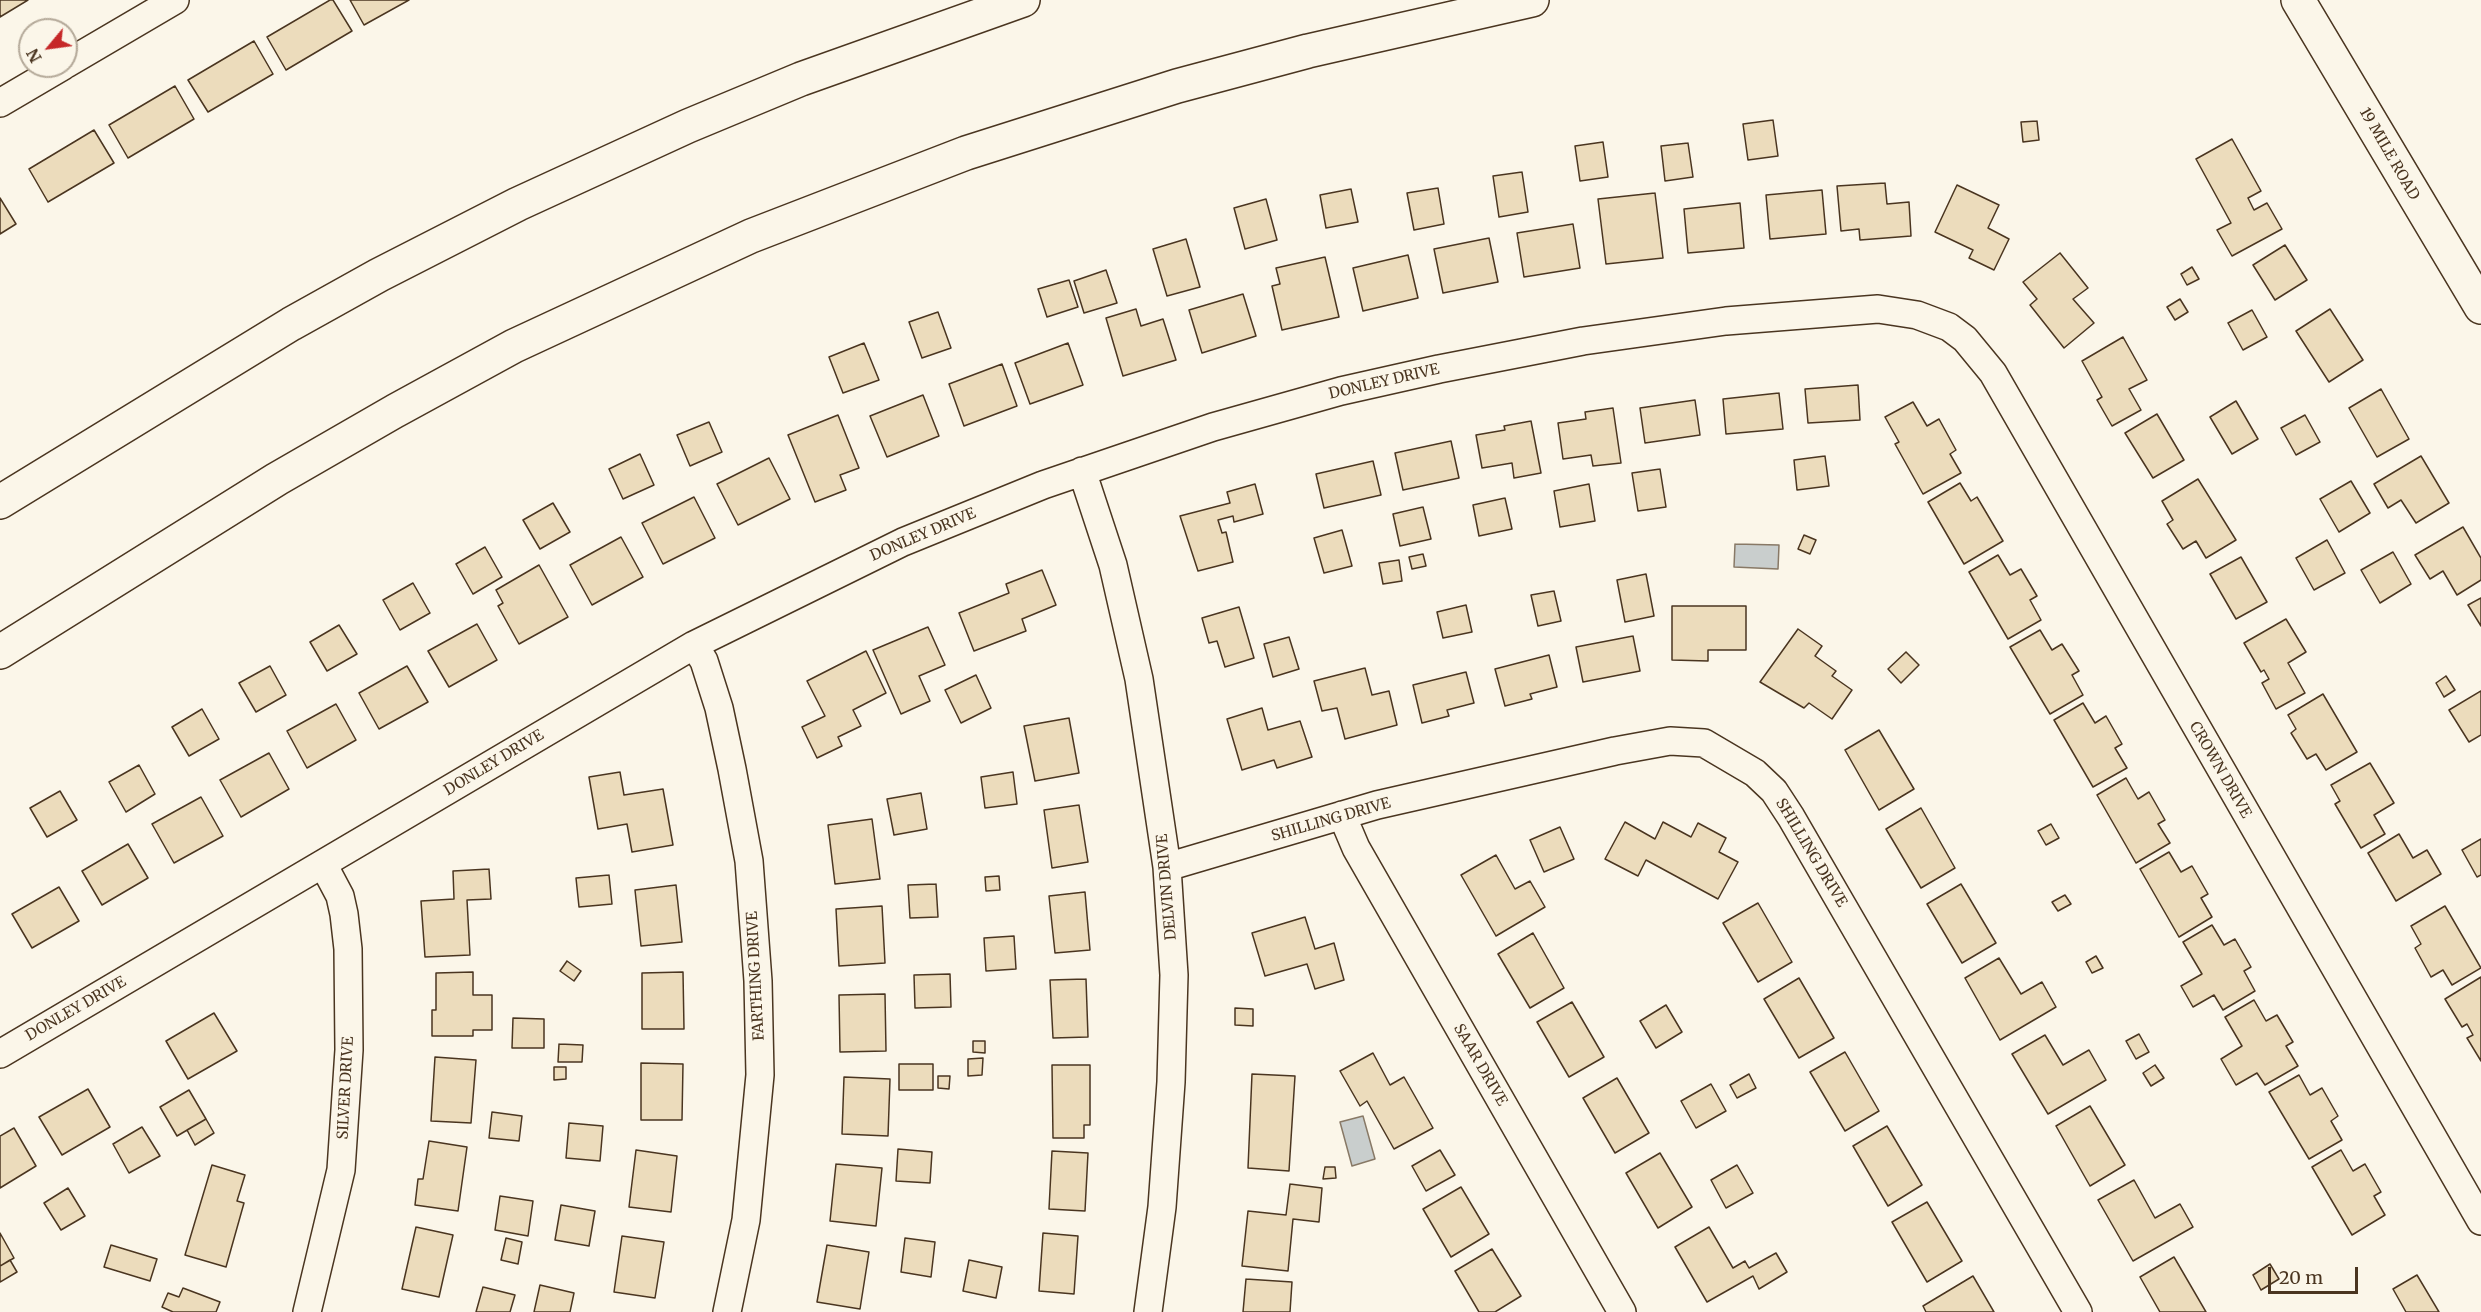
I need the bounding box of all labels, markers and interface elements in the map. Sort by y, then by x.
north arrow [18,18,78,78]
text: N [22,45,46,66]
street label: 19 MILE ROAD [2355,105,2423,203]
street label: DONLEY DRIVE [1327,361,1441,403]
street label: DONLEY DRIVE [867,505,979,565]
street label: CROWN DRIVE [2185,719,2255,821]
street label: DONLEY DRIVE [441,726,547,800]
street label: SHILLING DRIVE [1269,794,1393,846]
street label: SHILLING DRIVE [1772,796,1850,910]
street label: DELVIN DRIVE [1153,833,1181,941]
street label: FARTHING DRIVE [744,911,768,1041]
street label: DONLEY DRIVE [23,973,129,1045]
street label: SAAR DRIVE [1449,1021,1511,1109]
street label: SILVER DRIVE [334,1036,358,1140]
scale bar [2271,1255,2361,1293]
text: 20 m [2279,1266,2323,1289]

